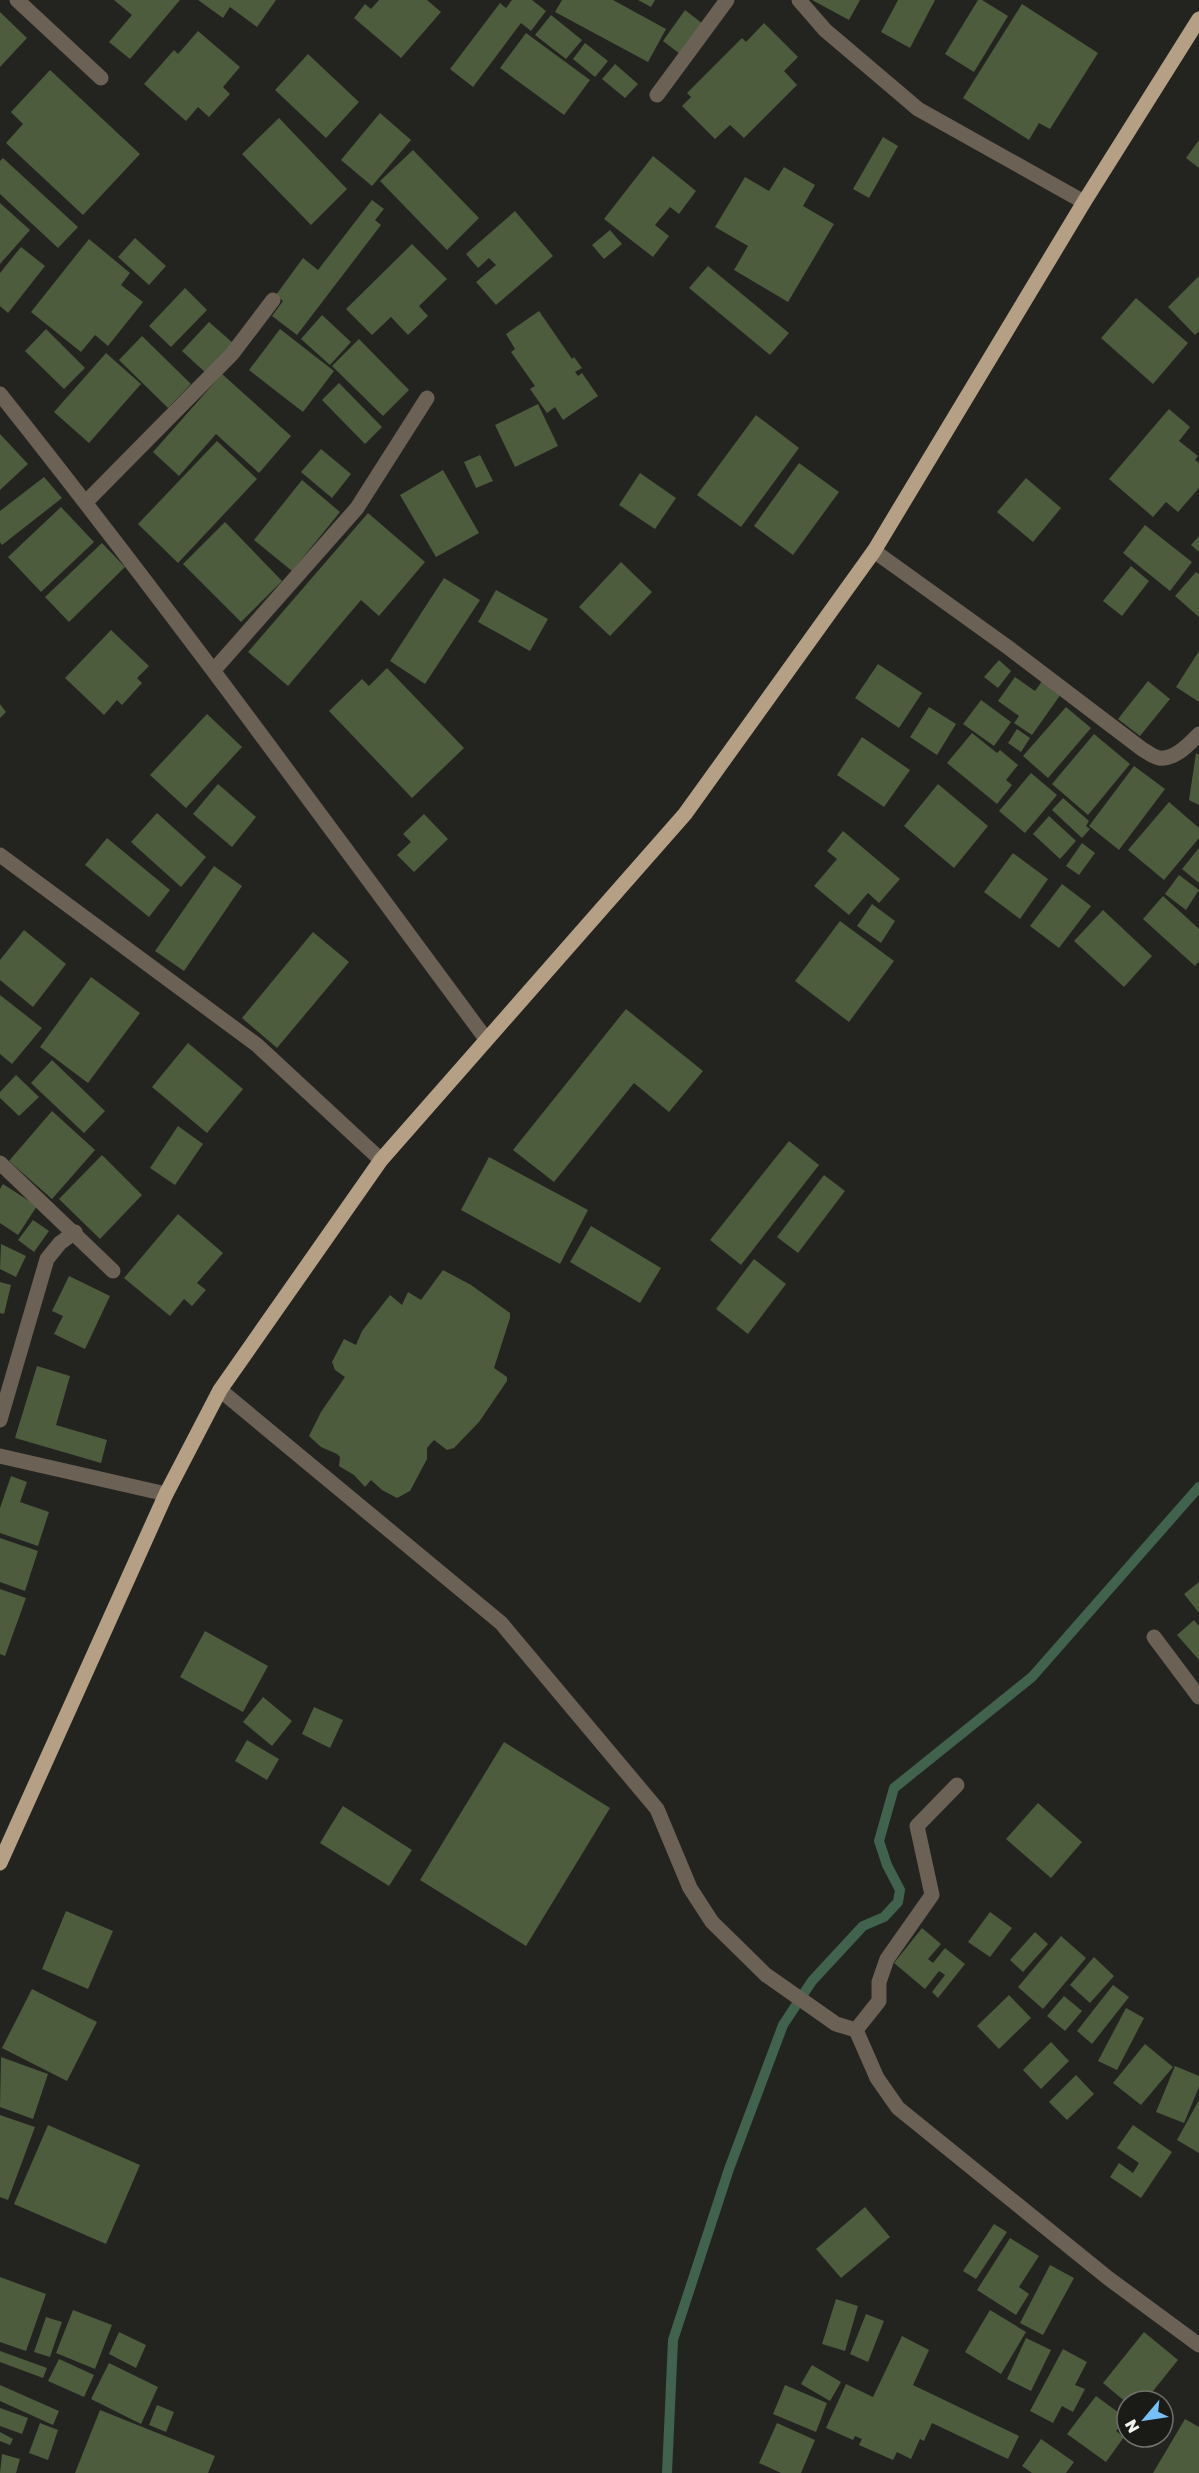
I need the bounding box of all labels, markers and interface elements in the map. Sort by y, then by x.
north arrow [1115,2389,1175,2449]
text: N [1120,2416,1144,2436]

